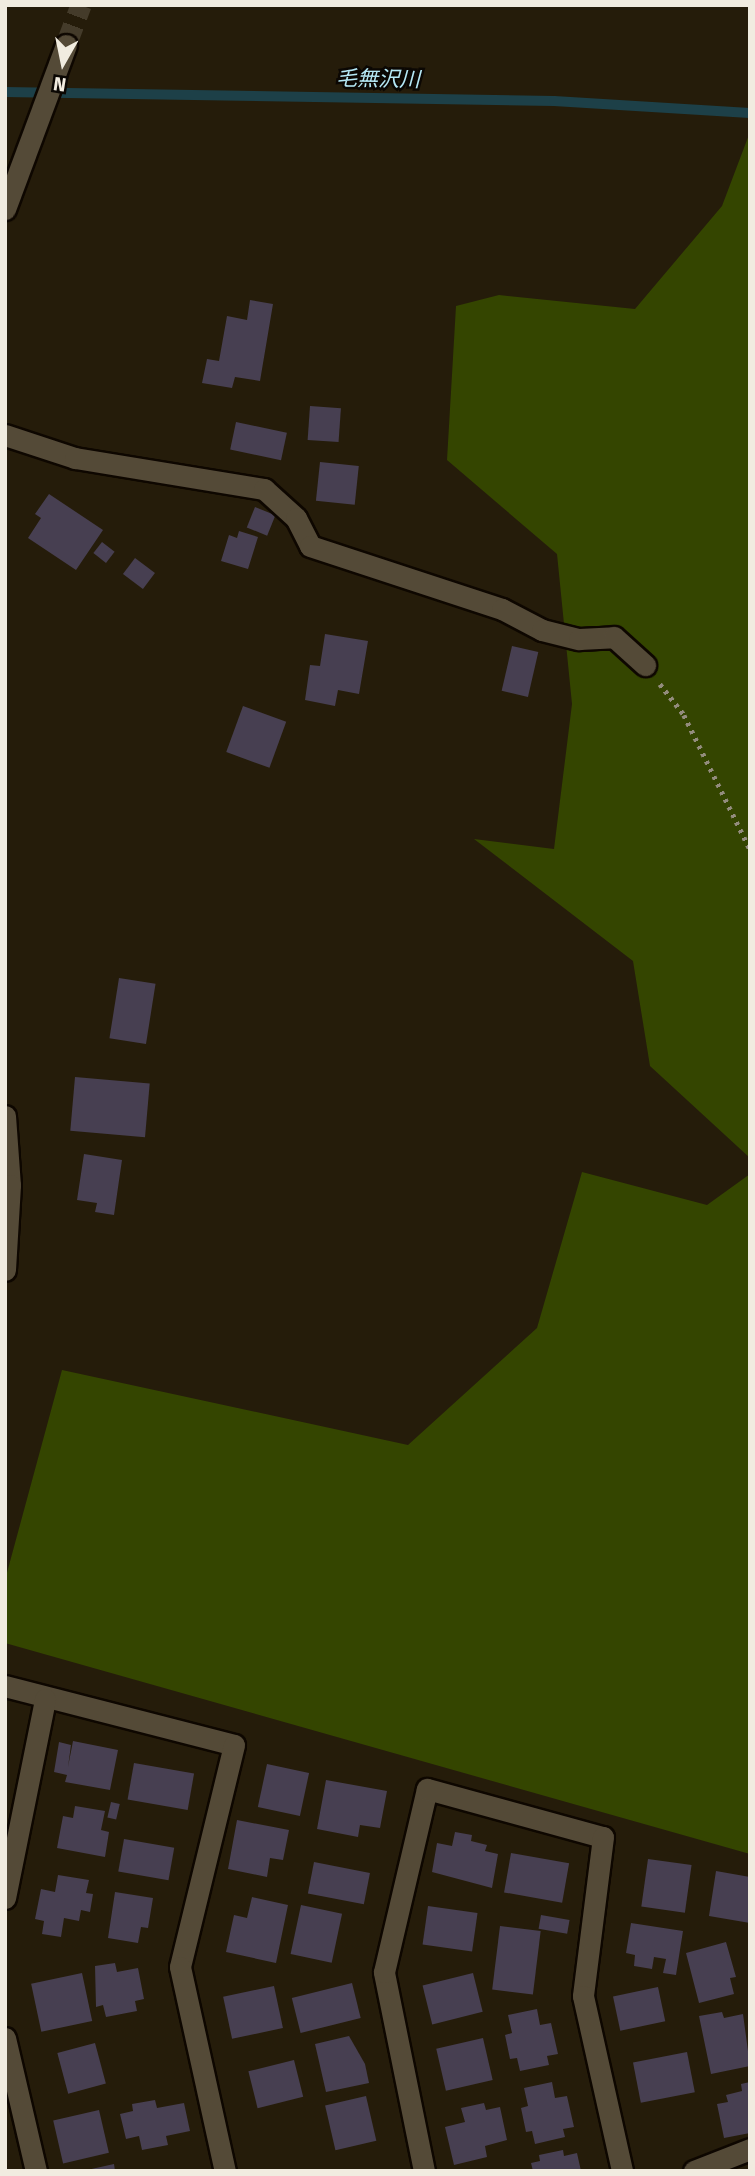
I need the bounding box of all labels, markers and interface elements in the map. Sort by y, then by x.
north arrow [28,28,98,98]
water label: 毛無沢川 [336,66,420,92]
text: N [52,72,68,97]

